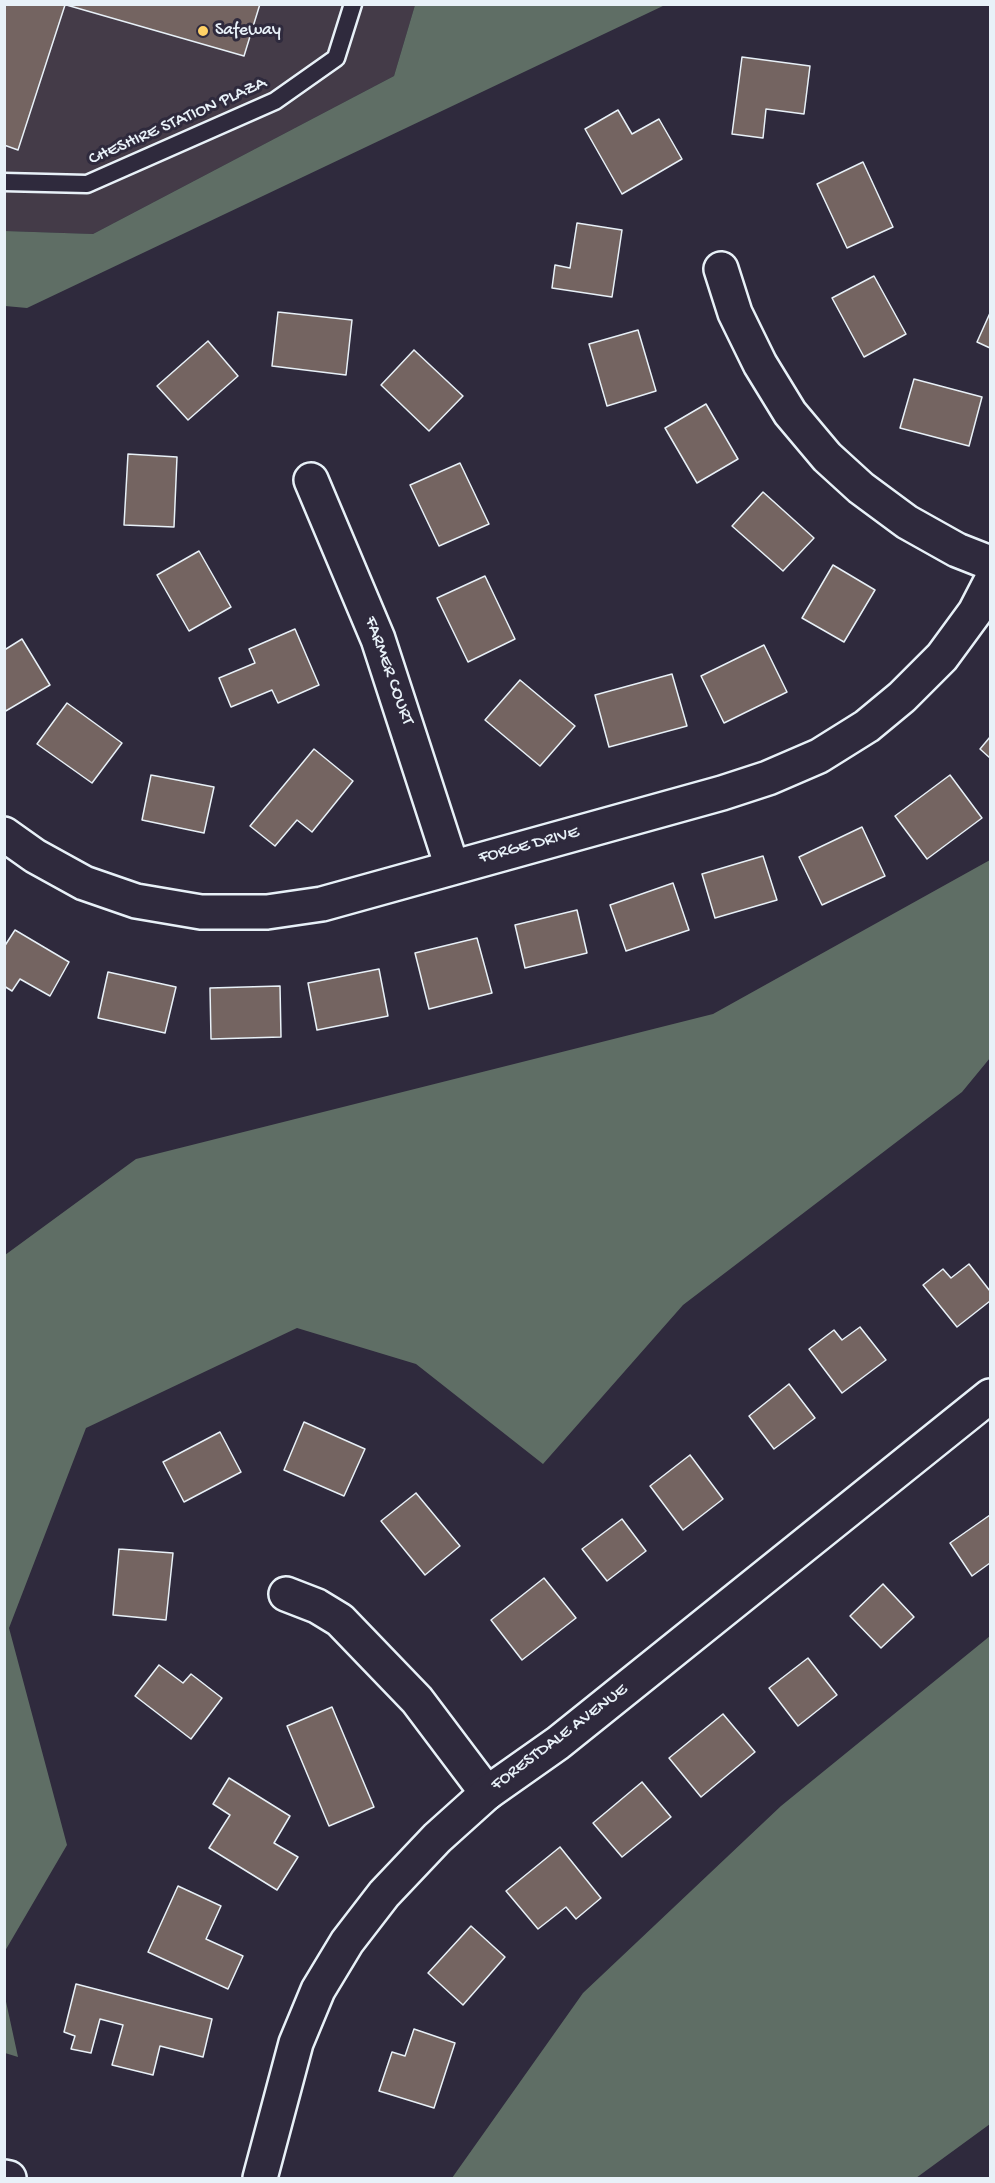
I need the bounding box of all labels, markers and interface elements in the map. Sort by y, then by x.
place label: Safeway [215,20,281,42]
marker: Safeway [196,24,210,38]
street label: CHESHIRE STATION PLAZA [86,73,270,171]
street label: FARMER COURT [358,614,418,728]
street label: FORGE DRIVE [476,822,582,870]
street label: FORESTDALE AVENUE [487,1680,633,1796]

